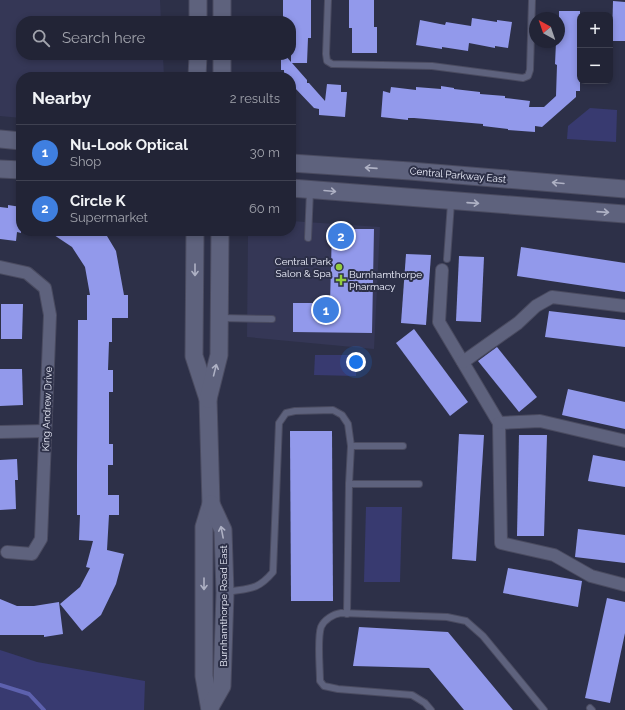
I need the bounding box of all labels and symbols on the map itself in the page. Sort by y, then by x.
north arrow [529,12,565,48]
one-way arrow [365,165,378,172]
street label: Central Parkway East [409,165,507,185]
one-way arrow [552,180,565,187]
one-way arrow [323,188,336,195]
one-way arrow [466,199,479,206]
one-way arrow [596,209,609,216]
pin: 2 [328,221,354,251]
place label: Central Park Salon & Spa [275,256,332,279]
marker: Central Park Salon & Spa [334,262,344,272]
one-way arrow [191,263,199,276]
place label: Burnhamthorpe Pharmacy [349,269,422,292]
marker: Burnhamthorpe Pharmacy [336,275,346,285]
pin: 1 [313,295,339,325]
your location [346,352,366,372]
one-way arrow [212,364,220,377]
street label: King Andrew Drive [40,366,54,452]
one-way arrow [218,525,226,538]
street label: Burnhamthorpe Road East [218,544,229,667]
one-way arrow [200,577,208,590]

